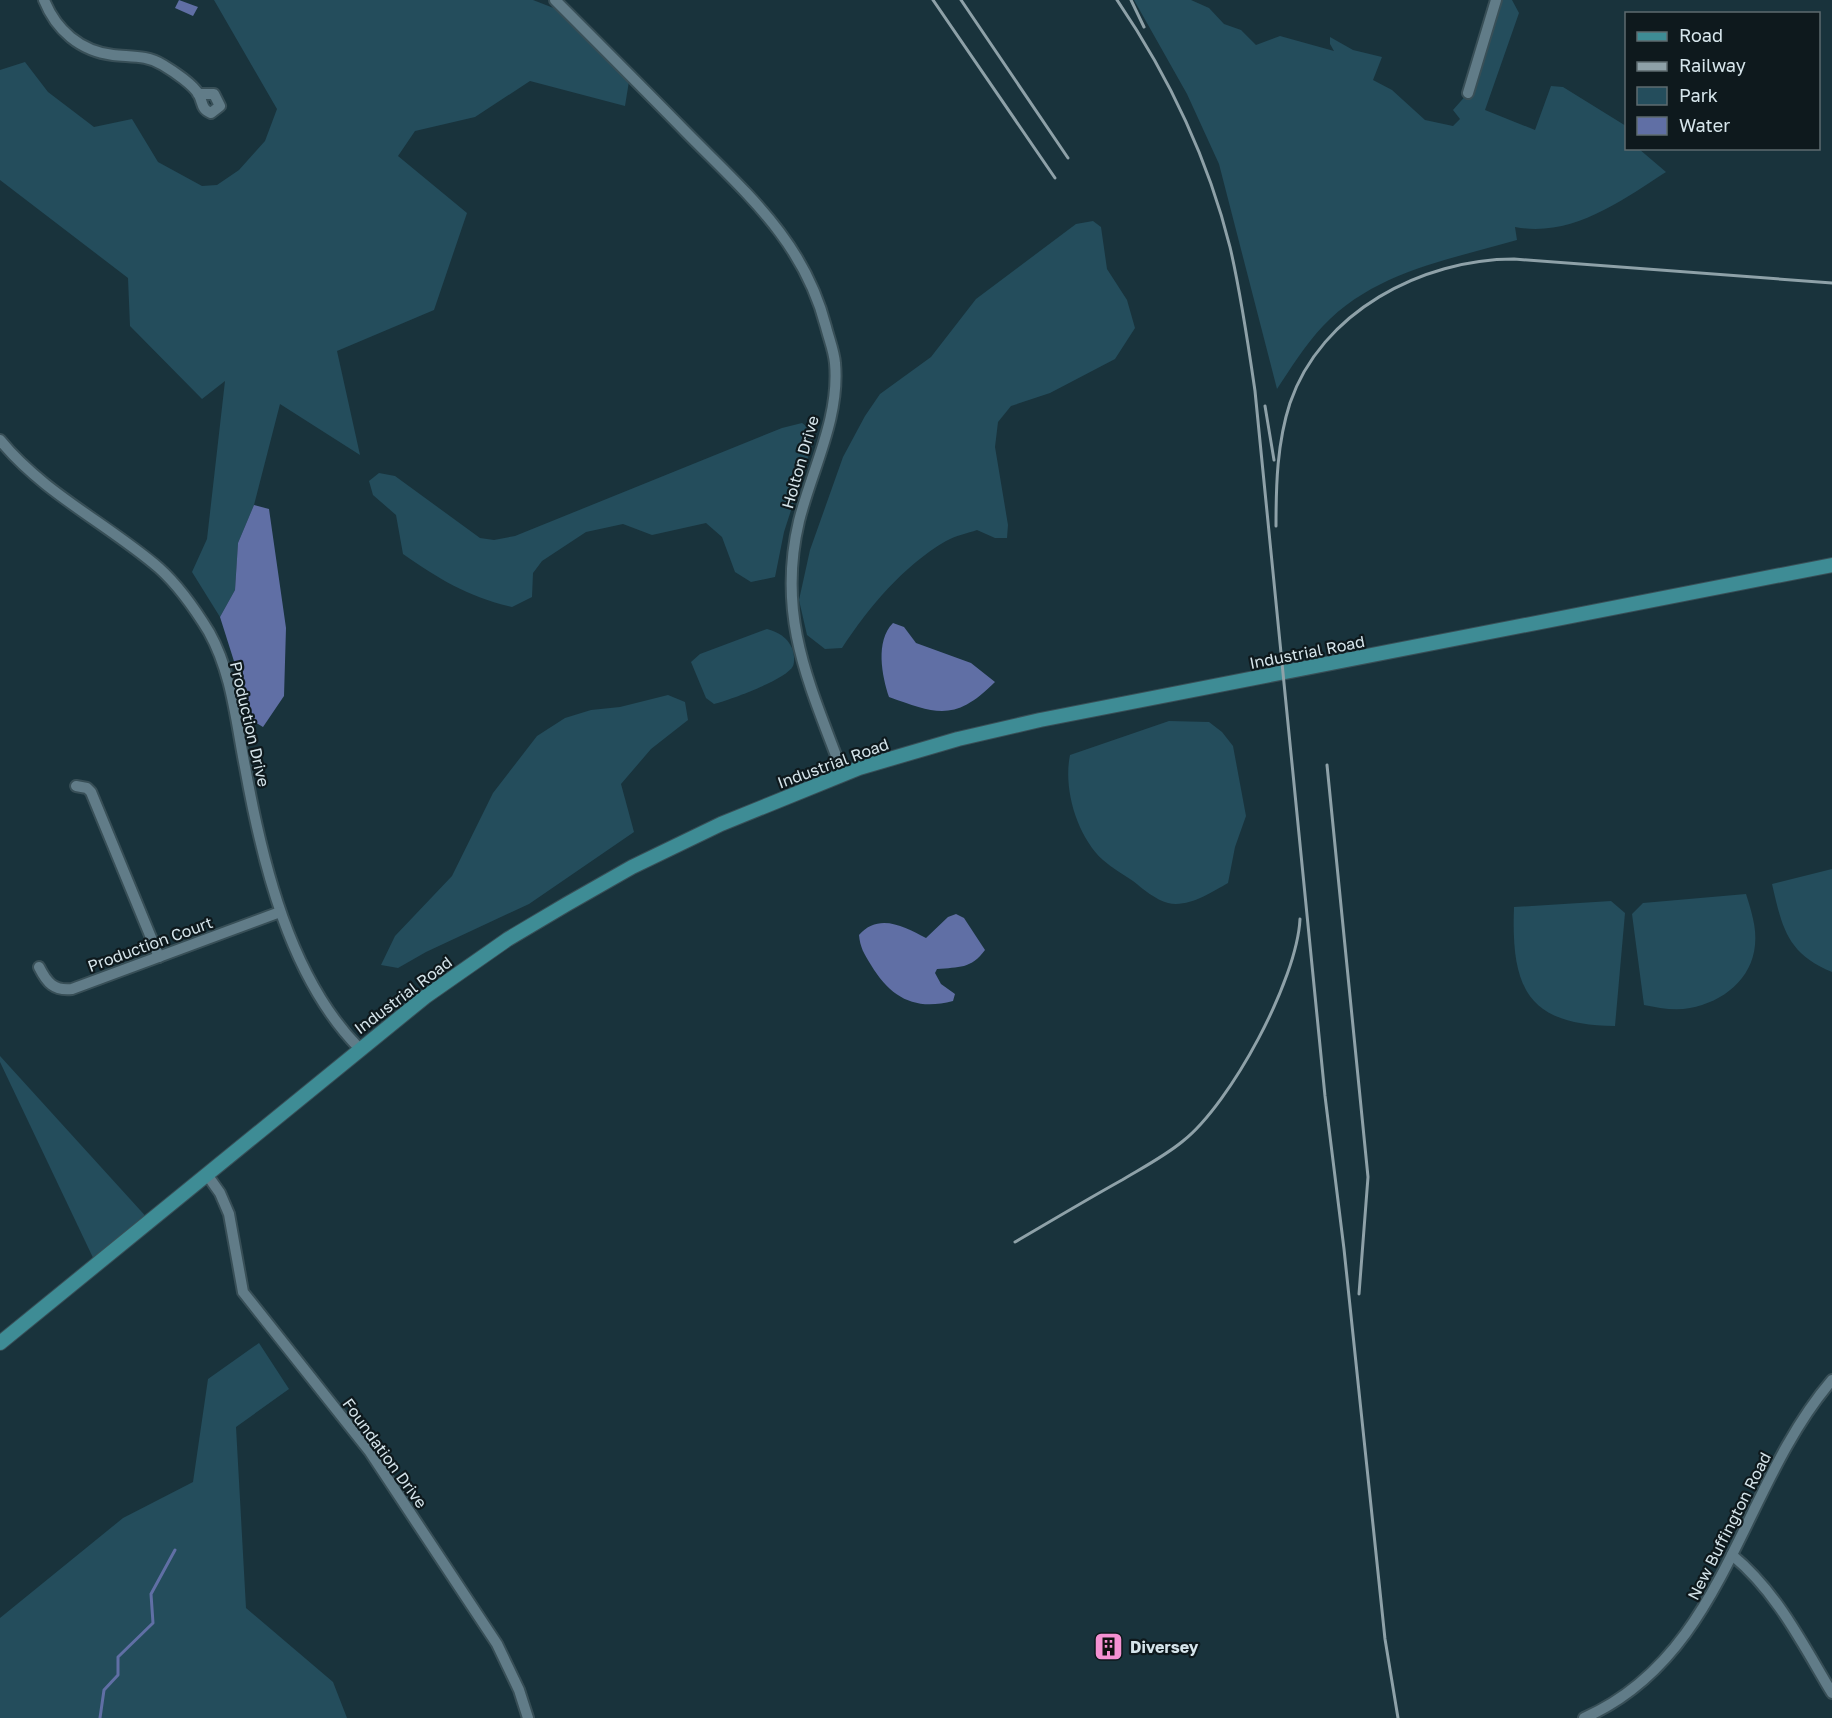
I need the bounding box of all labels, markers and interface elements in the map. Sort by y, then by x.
legend [1625,12,1820,150]
text: Road [1679,24,1723,46]
text: Railway [1679,54,1746,76]
text: Park [1679,84,1718,106]
text: Water [1679,114,1730,136]
street label: Holton Drive [777,413,823,511]
street label: Industrial Road [1248,631,1366,673]
street label: Production Drive [226,659,274,789]
street label: Industrial Road [775,734,891,792]
street label: Production Court [85,912,215,976]
street label: Industrial Road [350,952,456,1038]
street label: Foundation Drive [338,1394,432,1512]
street label: New Buffington Road [1683,1449,1775,1603]
building icon: Diversey [1093,1631,1125,1663]
place label: Diversey [1130,1637,1199,1657]

